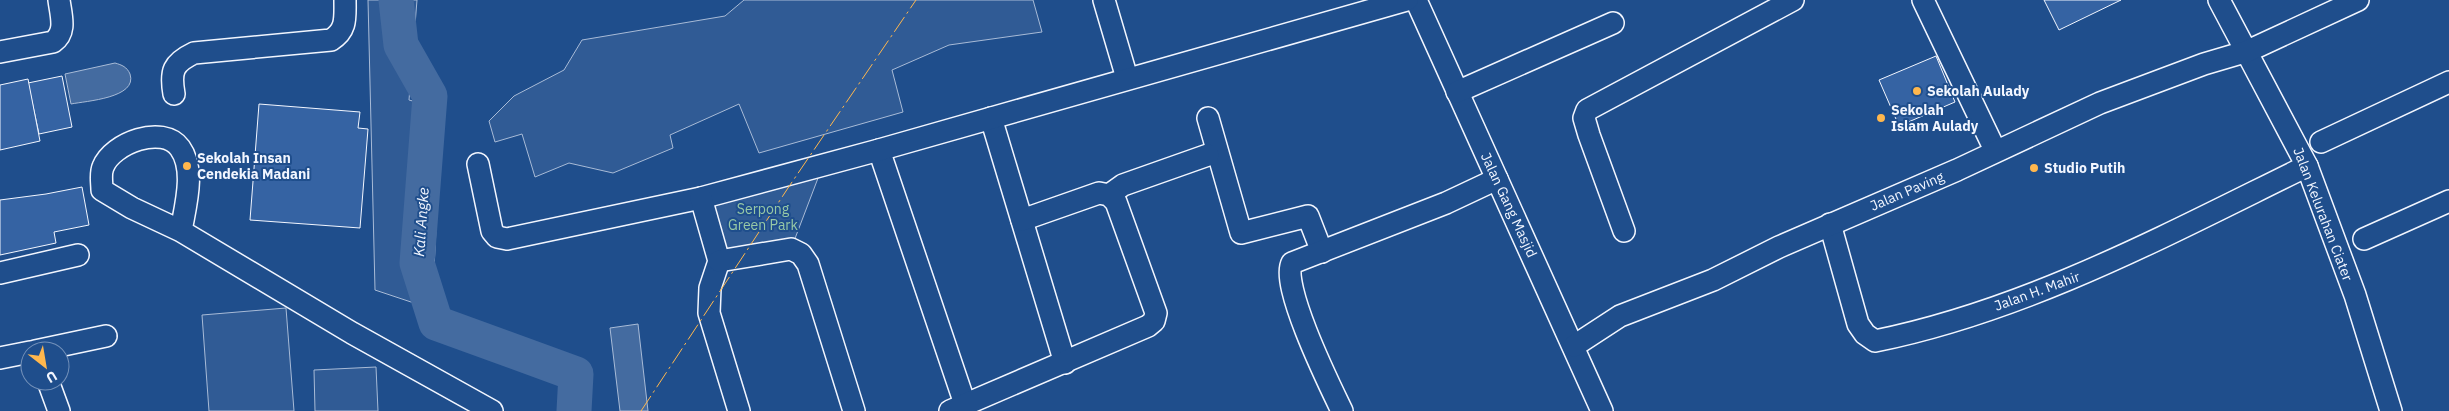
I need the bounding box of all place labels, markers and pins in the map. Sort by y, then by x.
place label: Sekolah Aulady [1927,82,2030,100]
marker: Sekolah Aulady [1911,85,1923,97]
place label: Sekolah Islam Aulady [1891,101,1979,135]
marker: Sekolah Islam Aulady [1875,112,1887,124]
place label: Sekolah Insan Cendekia Madani [197,149,310,183]
place label: Studio Putih [2044,159,2125,177]
marker: Sekolah Insan Cendekia Madani [181,160,193,172]
marker: Studio Putih [2028,162,2040,174]

